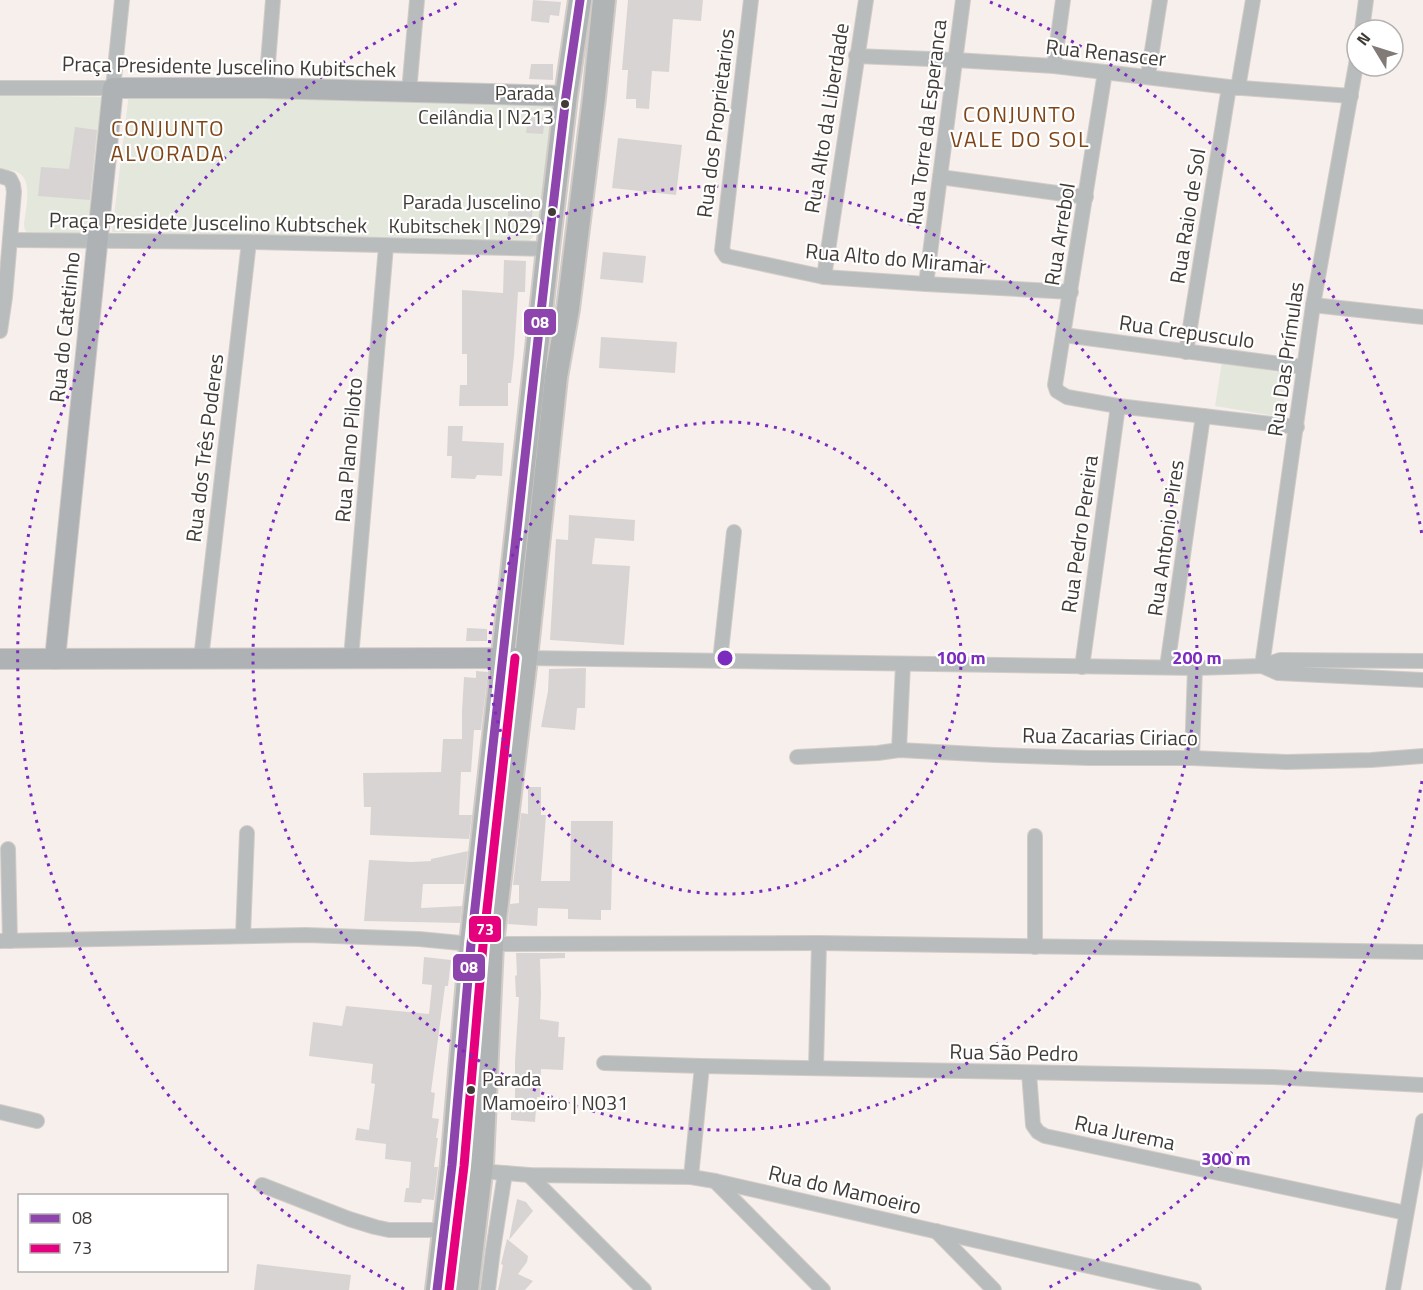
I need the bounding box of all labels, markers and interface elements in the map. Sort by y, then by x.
street label: Rua Torre da Esperanca [898,17,955,227]
north arrow [1345,18,1405,78]
street label: Rua Alto da Liberdade [795,20,857,216]
street label: Rua dos Proprietarios [688,27,742,219]
text: N [1350,27,1376,51]
street label: Rua Renascer [1044,30,1168,74]
street label: Praça Presidente Juscelino Kubitschek [62,47,396,85]
place label: Parada Ceilândia | N213 [418,77,554,132]
district label: CONJUNTO VALE DO SOL [950,97,1090,156]
marker: Parada Ceilândia | N213 [559,98,571,110]
district label: CONJUNTO ALVORADA [111,111,225,170]
street label: Rua Raio de Sol [1161,146,1213,286]
street label: Rua Arrebol [1035,180,1083,288]
place label: Parada Juscelino Kubitschek | N029 [388,186,541,241]
street label: Praça Presidete Juscelino Kubtschek [49,203,367,241]
marker: Parada Juscelino Kubitschek | N029 [546,206,558,218]
street label: Rua Alto do Miramar [804,234,988,282]
street label: Rua do Catetinho [40,250,88,404]
street label: Rua Das Prímulas [1258,280,1312,438]
street label: Rua Crepusculo [1117,306,1257,356]
line badge: 08 [523,308,557,336]
text: 08 [531,310,549,334]
street label: Rua dos Três Poderes [177,352,231,544]
street label: Rua Plano Piloto [326,376,370,524]
street label: Rua Pedro Pereira [1052,453,1106,615]
street label: Rua Antonio Pires [1138,458,1192,618]
text: 100 m [936,644,986,671]
text: 200 m [1172,644,1222,671]
centre of rings [715,648,735,668]
street label: Rua Zacarias Ciriaco [1022,718,1198,754]
line badge: 73 [468,915,502,943]
text: 73 [476,917,494,941]
line badge: 08 [452,953,486,982]
text: 08 [460,955,478,979]
street label: Rua São Pedro [949,1035,1079,1069]
place label: Parada Mamoeiro | N031 [482,1063,628,1118]
marker: Parada Mamoeiro | N031 [465,1084,477,1096]
street label: Rua Jurema [1072,1106,1179,1158]
text: 300 m [1201,1145,1251,1172]
street label: Rua do Mamoeiro [765,1156,925,1222]
legend [18,1194,228,1272]
text: 08 [72,1204,92,1231]
text: 73 [72,1234,92,1261]

